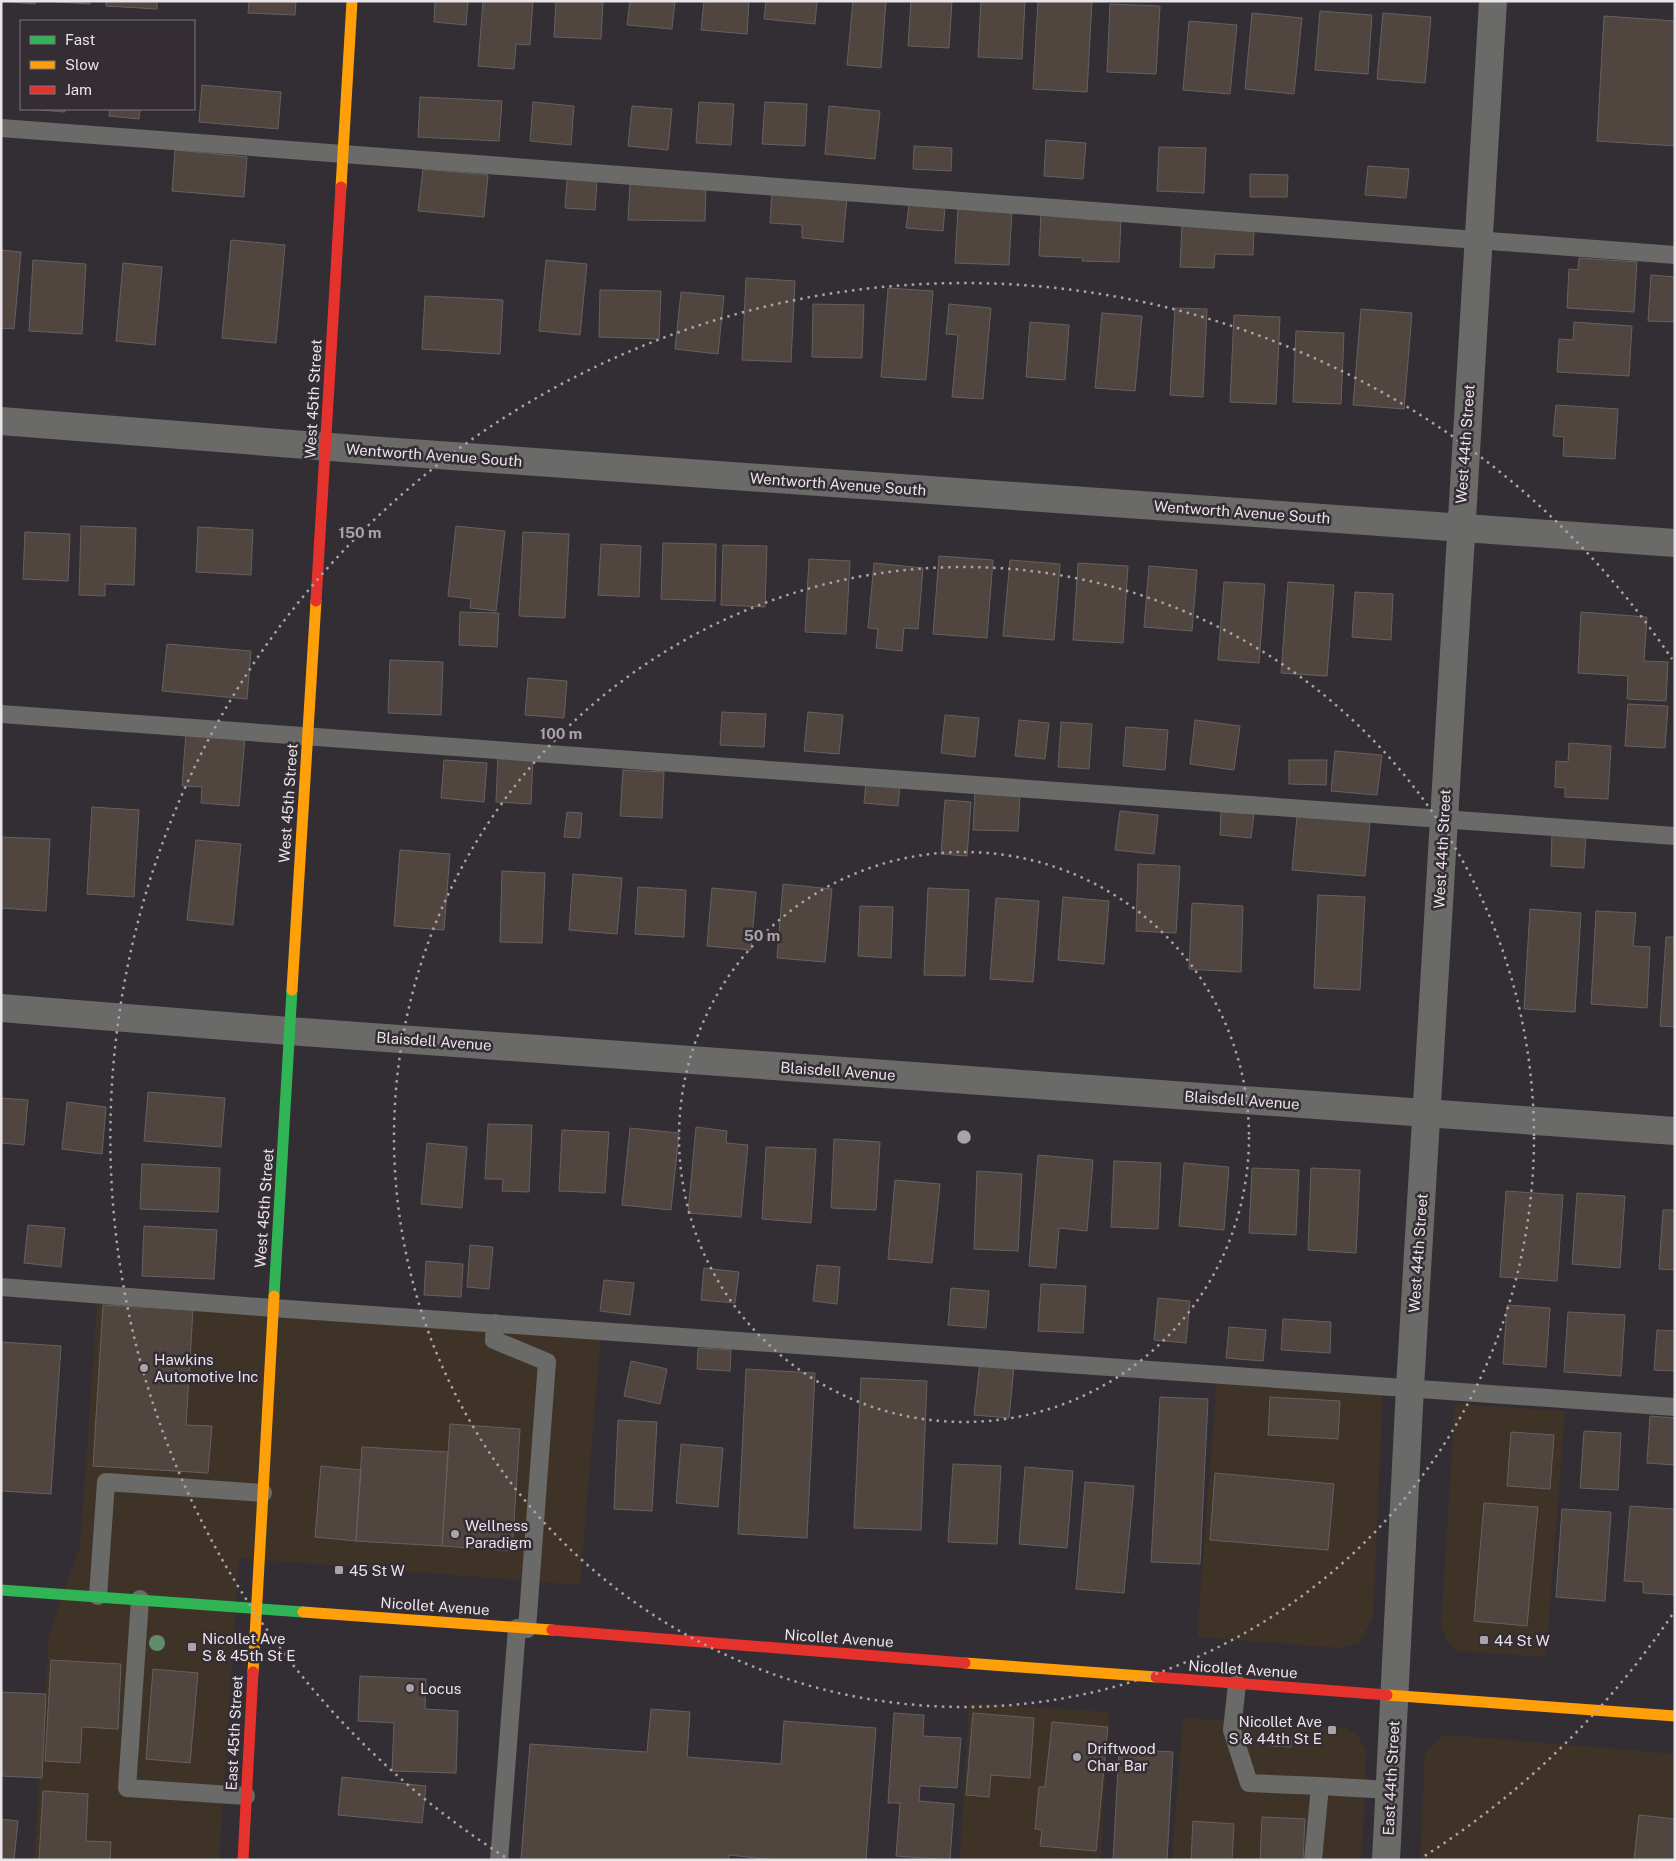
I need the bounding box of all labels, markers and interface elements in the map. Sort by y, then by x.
legend [20,20,195,110]
text: Fast [65,31,95,48]
text: Slow [65,56,100,73]
text: Jam [65,81,92,98]
street label: West 45th Street [301,339,325,459]
street label: West 44th Street [1452,384,1478,504]
street label: Wentworth Avenue South [345,440,523,470]
street label: Wentworth Avenue South [749,469,927,499]
street label: Wentworth Avenue South [1153,497,1331,527]
text: 150 m [338,524,382,541]
text: 100 m [540,725,582,742]
street label: West 45th Street [275,742,301,863]
street label: West 44th Street [1430,789,1454,909]
text: 50 m [744,927,780,944]
street label: Blaisdell Avenue [376,1028,492,1054]
street label: Blaisdell Avenue [780,1058,896,1084]
street label: Blaisdell Avenue [1184,1087,1300,1113]
centre of rings [955,1128,973,1146]
street label: West 45th Street [251,1147,277,1268]
street label: West 44th Street [1405,1193,1431,1313]
place label: Hawkins Automotive Inc [154,1351,259,1385]
marker: Hawkins Automotive Inc [138,1362,150,1374]
place label: Wellness Paradigm [465,1517,532,1551]
marker: Wellness Paradigm [449,1528,461,1540]
place label: 45 St W [349,1562,405,1579]
marker: 45 St W [333,1564,345,1576]
street label: Nicollet Avenue [380,1594,490,1618]
street label: Nicollet Avenue [784,1626,894,1650]
place label: Nicollet Ave S & 45th St E [202,1630,296,1664]
place label: 44 St W [1494,1632,1550,1649]
marker: 44 St W [1478,1634,1490,1646]
marker: Nicollet Ave S & 45th St E [186,1641,198,1653]
street label: Nicollet Avenue [1188,1657,1298,1681]
street label: East 45th Street [222,1675,246,1791]
place label: Locus [420,1680,461,1697]
marker: Locus [404,1682,416,1694]
place label: Nicollet Ave S & 44th St E [1229,1713,1322,1747]
street label: East 44th Street [1379,1720,1403,1836]
marker: Nicollet Ave S & 44th St E [1326,1724,1338,1736]
place label: Driftwood Char Bar [1087,1740,1156,1774]
marker: Driftwood Char Bar [1071,1751,1083,1763]

